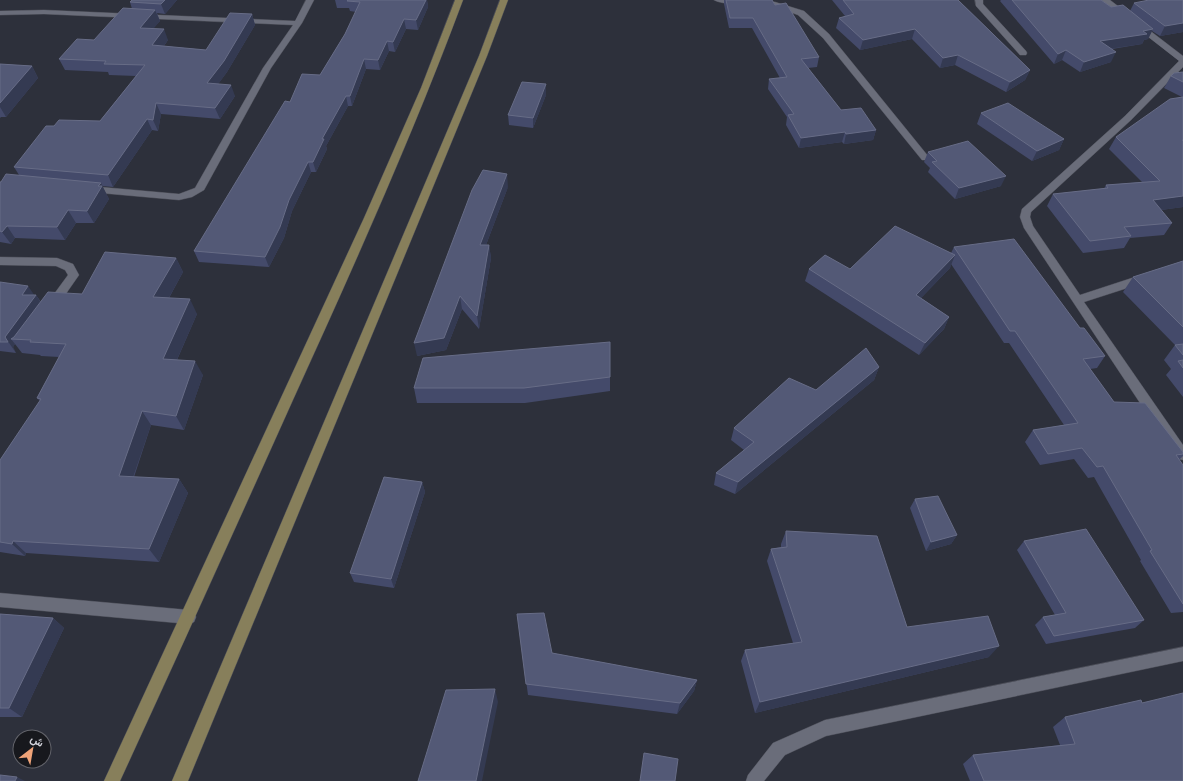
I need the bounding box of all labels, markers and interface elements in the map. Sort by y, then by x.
north arrow [12,729,52,769]
text: ش [28,731,46,750]

